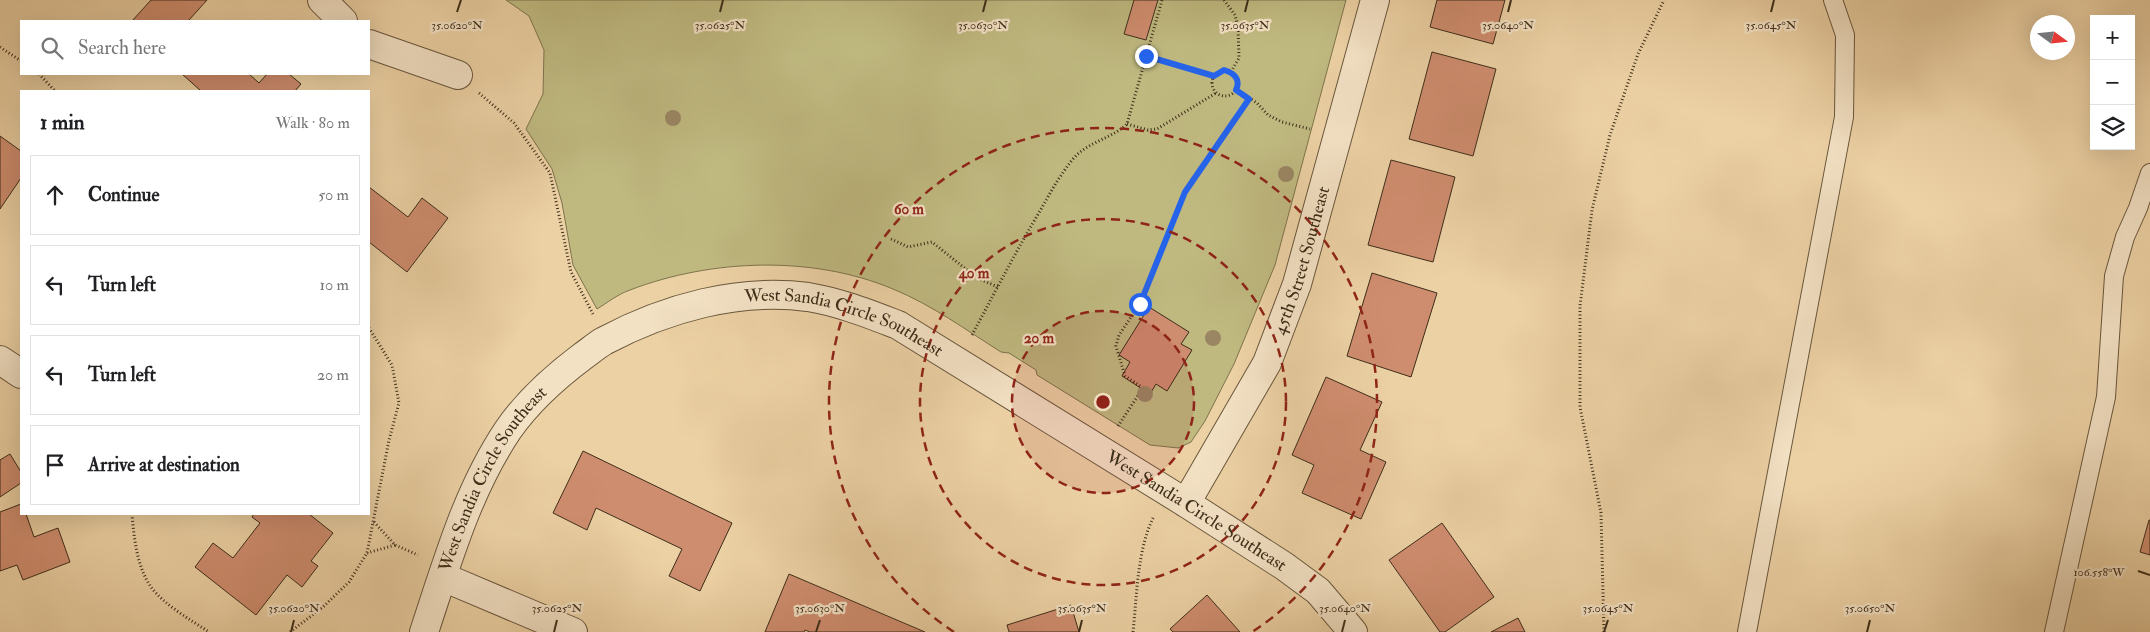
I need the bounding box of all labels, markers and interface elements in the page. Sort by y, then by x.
north arrow [2030,15,2075,60]
map controls [2090,15,2135,150]
button: + [2090,15,2135,60]
text: 35.0620°N [431,18,483,33]
text: 35.0625°N [695,18,745,33]
text: 35.0630°N [958,18,1008,33]
text: 35.0635°N [1220,18,1270,33]
text: 35.0640°N [1482,18,1534,33]
text: 35.0645°N [1746,18,1797,33]
search box [20,20,370,75]
icon: search [38,34,66,62]
text: Search here [78,36,166,60]
route end [1135,45,1158,68]
button: − [2090,60,2135,105]
button: layers [2090,105,2135,150]
text: 1 min [40,109,85,136]
text: Walk · 80 m [275,113,350,133]
icon: ahead [41,181,69,209]
text: Continue [88,183,159,207]
street label: 45th Street Southeast [1268,184,1335,338]
text: 50 m [318,185,349,205]
text: 60 m [894,200,924,219]
text: 40 m [958,264,990,283]
icon: left [41,271,69,299]
text: Turn left [88,273,156,297]
text: 10 m [319,275,349,295]
street label: West Sandia Circle Southeast [743,284,948,362]
route start [1129,293,1152,316]
text: 20 m [1024,329,1054,348]
icon: left [41,361,69,389]
text: Turn left [88,363,156,387]
text: 20 m [317,365,349,385]
street label: West Sandia Circle Southeast [433,381,552,576]
centre of rings [1094,393,1112,411]
street label: West Sandia Circle Southeast [1101,445,1291,577]
icon: arrive [41,451,69,479]
text: Arrive at destination [88,453,240,477]
text: 106.558°W [2073,565,2125,580]
text: 35.0620°N [268,601,320,616]
text: 35.0625°N [532,601,582,616]
text: 35.0630°N [795,601,845,616]
text: 35.0635°N [1057,601,1107,616]
text: 35.0640°N [1319,601,1371,616]
text: 35.0645°N [1583,601,1634,616]
text: 35.0650°N [1845,601,1895,616]

